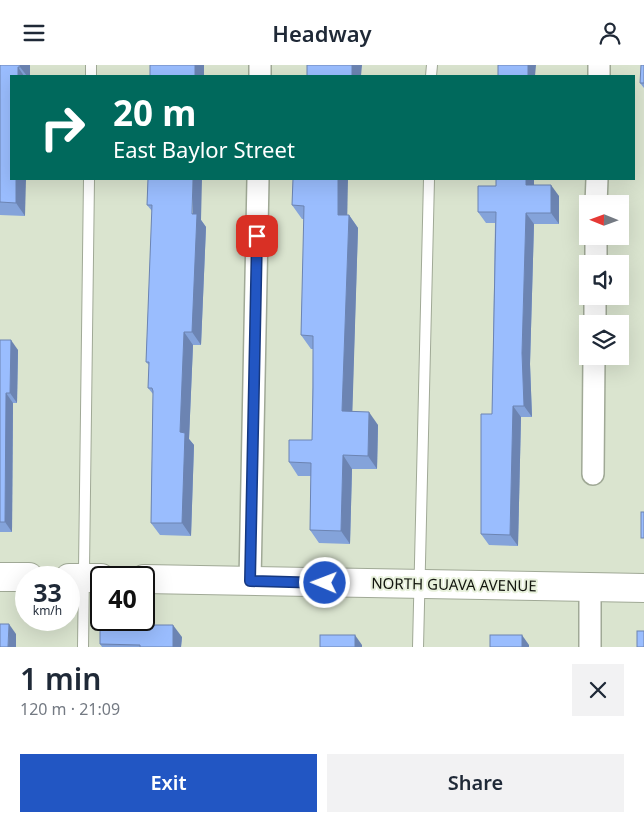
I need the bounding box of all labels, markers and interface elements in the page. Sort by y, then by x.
text: Headway [272,18,372,48]
icon: menu [20,19,48,47]
icon: person [596,19,624,47]
text: 20 m [113,89,196,136]
icon: right [30,95,95,160]
text: East Baylor Street [113,134,295,164]
north arrow [579,195,629,245]
map controls [579,195,629,365]
pin [236,215,278,257]
icon: arrive [243,222,271,250]
button: sound [579,255,629,305]
button: layers [579,315,629,365]
position arrow [298,556,350,608]
speed limit sign: 40 [90,566,155,631]
street label: NORTH GUAVA AVENUE [371,573,537,595]
text: 33 [33,575,62,609]
text: km/h [33,602,62,619]
text: 1 min [20,658,101,699]
button: close [572,664,624,716]
text: 120 m · 21:09 [20,698,120,720]
button: Exit [20,754,317,812]
button: Share [327,754,624,812]

